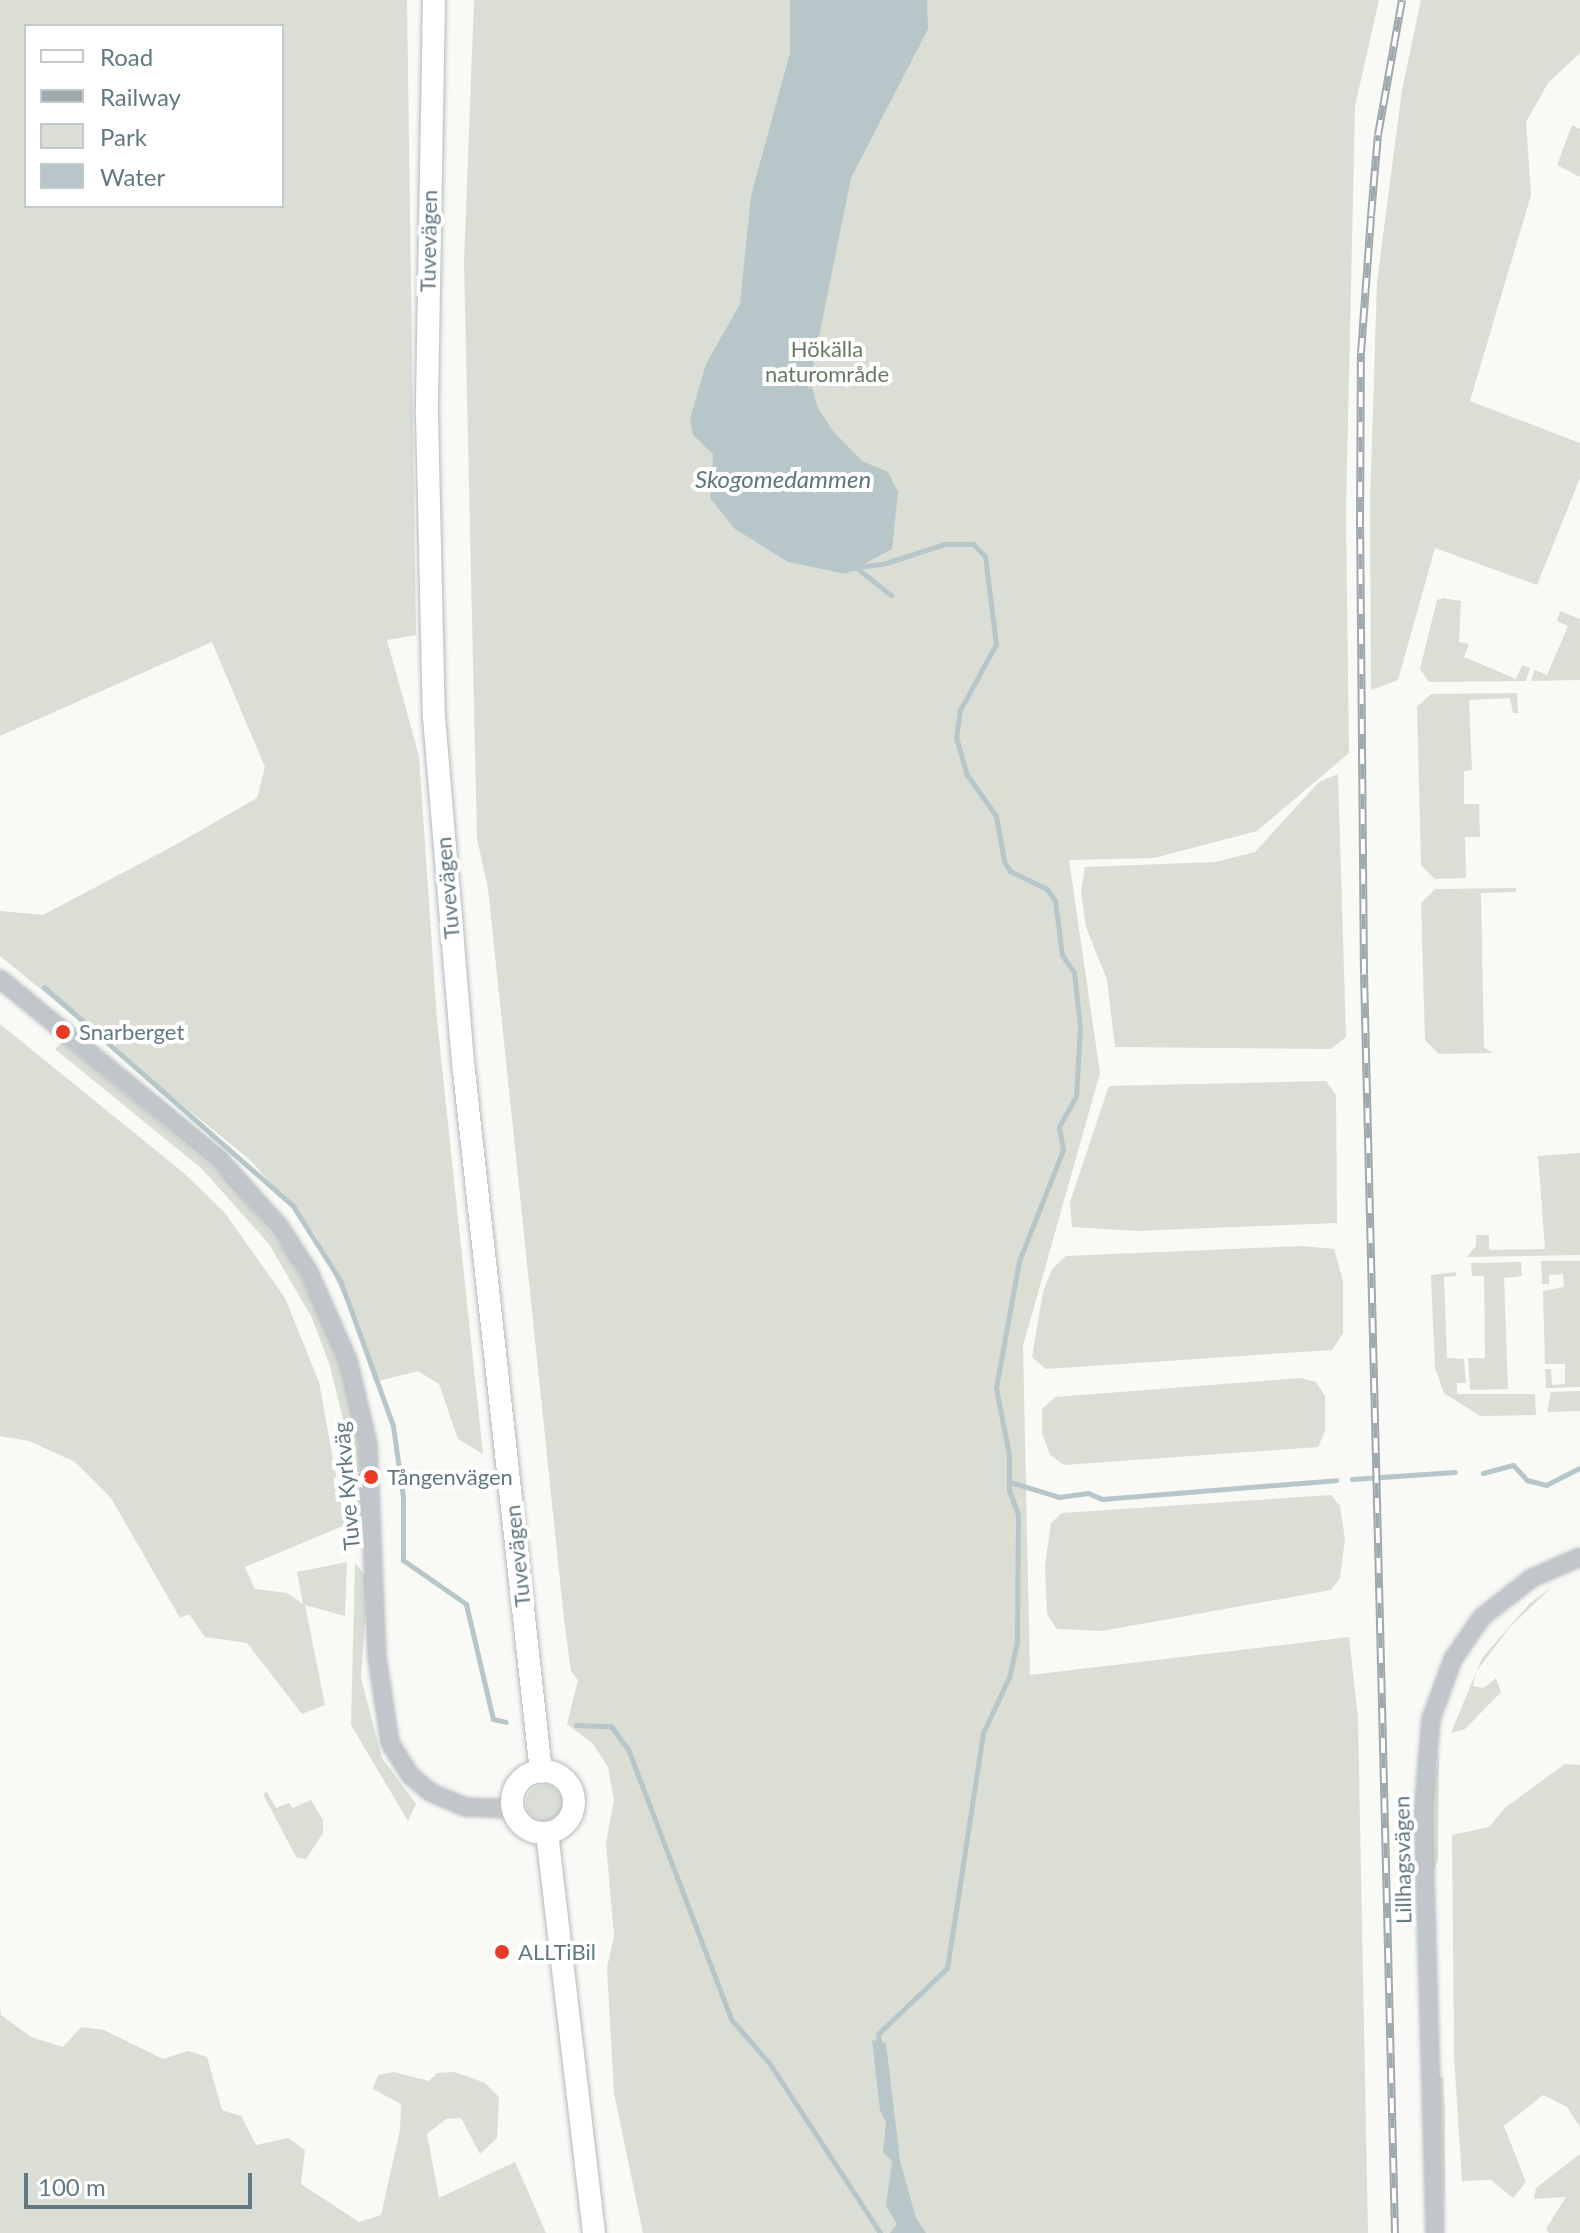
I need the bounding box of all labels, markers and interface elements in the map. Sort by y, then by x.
legend [24,24,284,208]
text: Road [100,42,153,71]
text: Railway [100,82,181,111]
text: Park [100,122,147,151]
text: Water [100,162,165,191]
street label: Tuvevägen [414,189,442,293]
park label: Hökälla naturområde [765,335,889,386]
water label: Skogomedammen [695,465,871,493]
street label: Tuvevägen [429,836,465,940]
place label: Snarberget [79,1019,184,1045]
marker: Snarberget [54,1023,72,1041]
street label: Tuve Kyrkväg [327,1421,365,1551]
place label: Tångenvägen [387,1464,513,1490]
marker: Tångenvägen [362,1468,380,1486]
street label: Tuvevägen [499,1504,535,1608]
street label: Lillhagsvägen [1388,1796,1416,1924]
place label: ALLTiBil [518,1939,596,1965]
marker: ALLTiBil [493,1943,511,1961]
scale bar [28,2157,256,2207]
text: 100 m [38,2172,106,2201]

